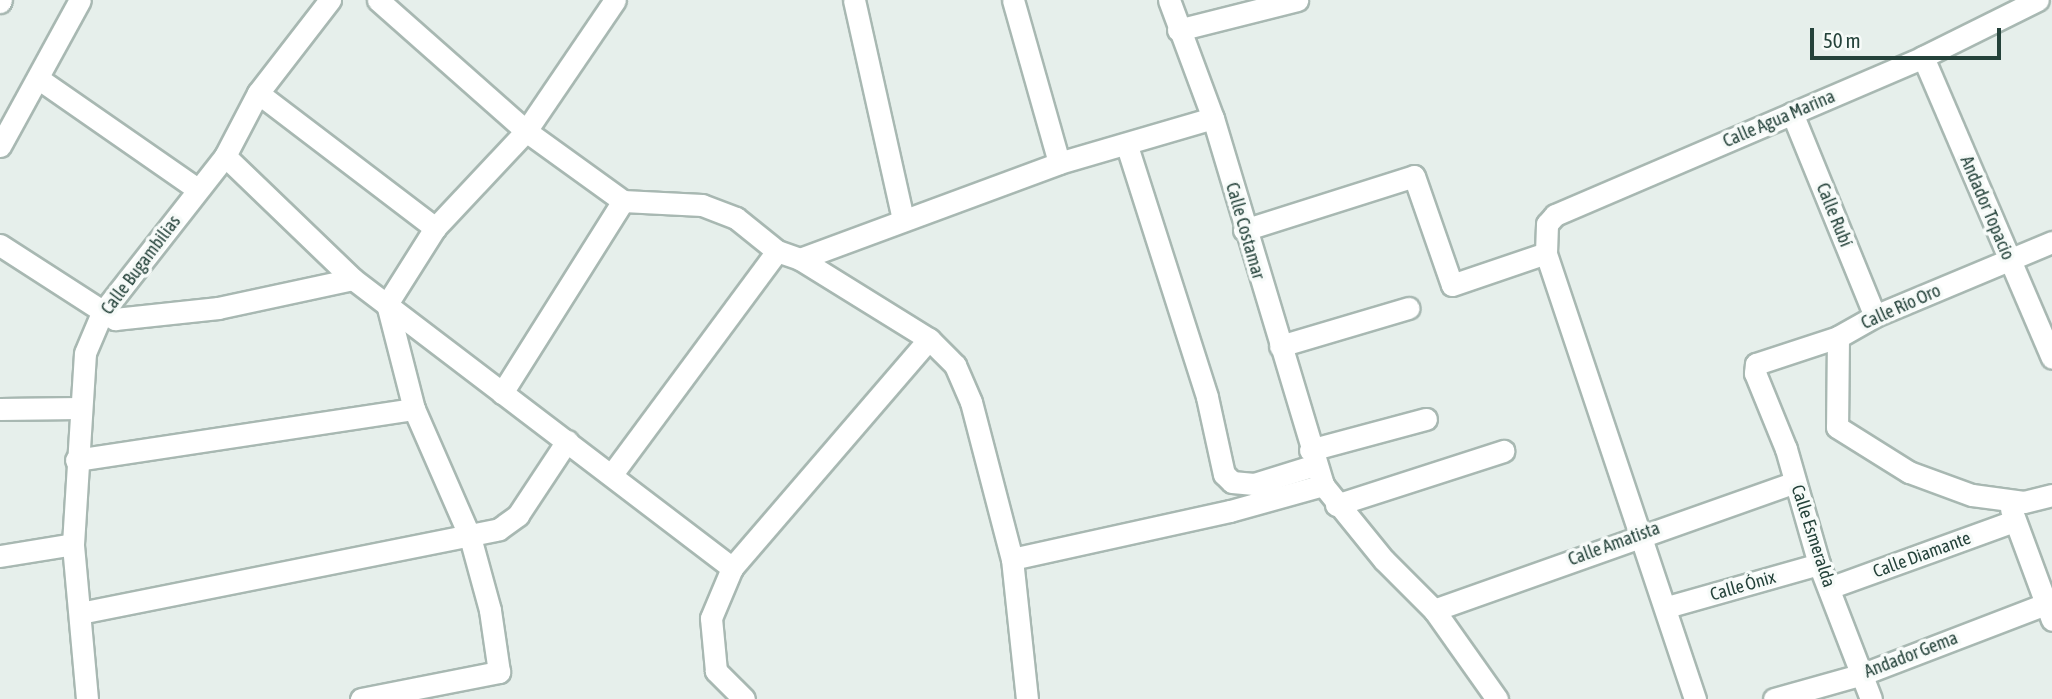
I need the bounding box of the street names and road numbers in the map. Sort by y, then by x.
street label: Calle Agua Marina [1720,86,1838,152]
street label: Andador Topacio [1955,153,2019,263]
street label: Calle Costamar [1221,180,1269,282]
street label: Calle Rubí [1811,180,1857,250]
street label: Calle Bugambilias [97,211,185,319]
street label: Calle Río Oro [1858,280,1944,334]
street label: Calle Esmeralda [1786,482,1840,590]
street label: Calle Amatista [1565,517,1663,571]
street label: Calle Diamante [1870,527,1974,583]
street label: Calle Ónix [1708,566,1778,606]
street label: Andador Gema [1861,627,1961,683]

